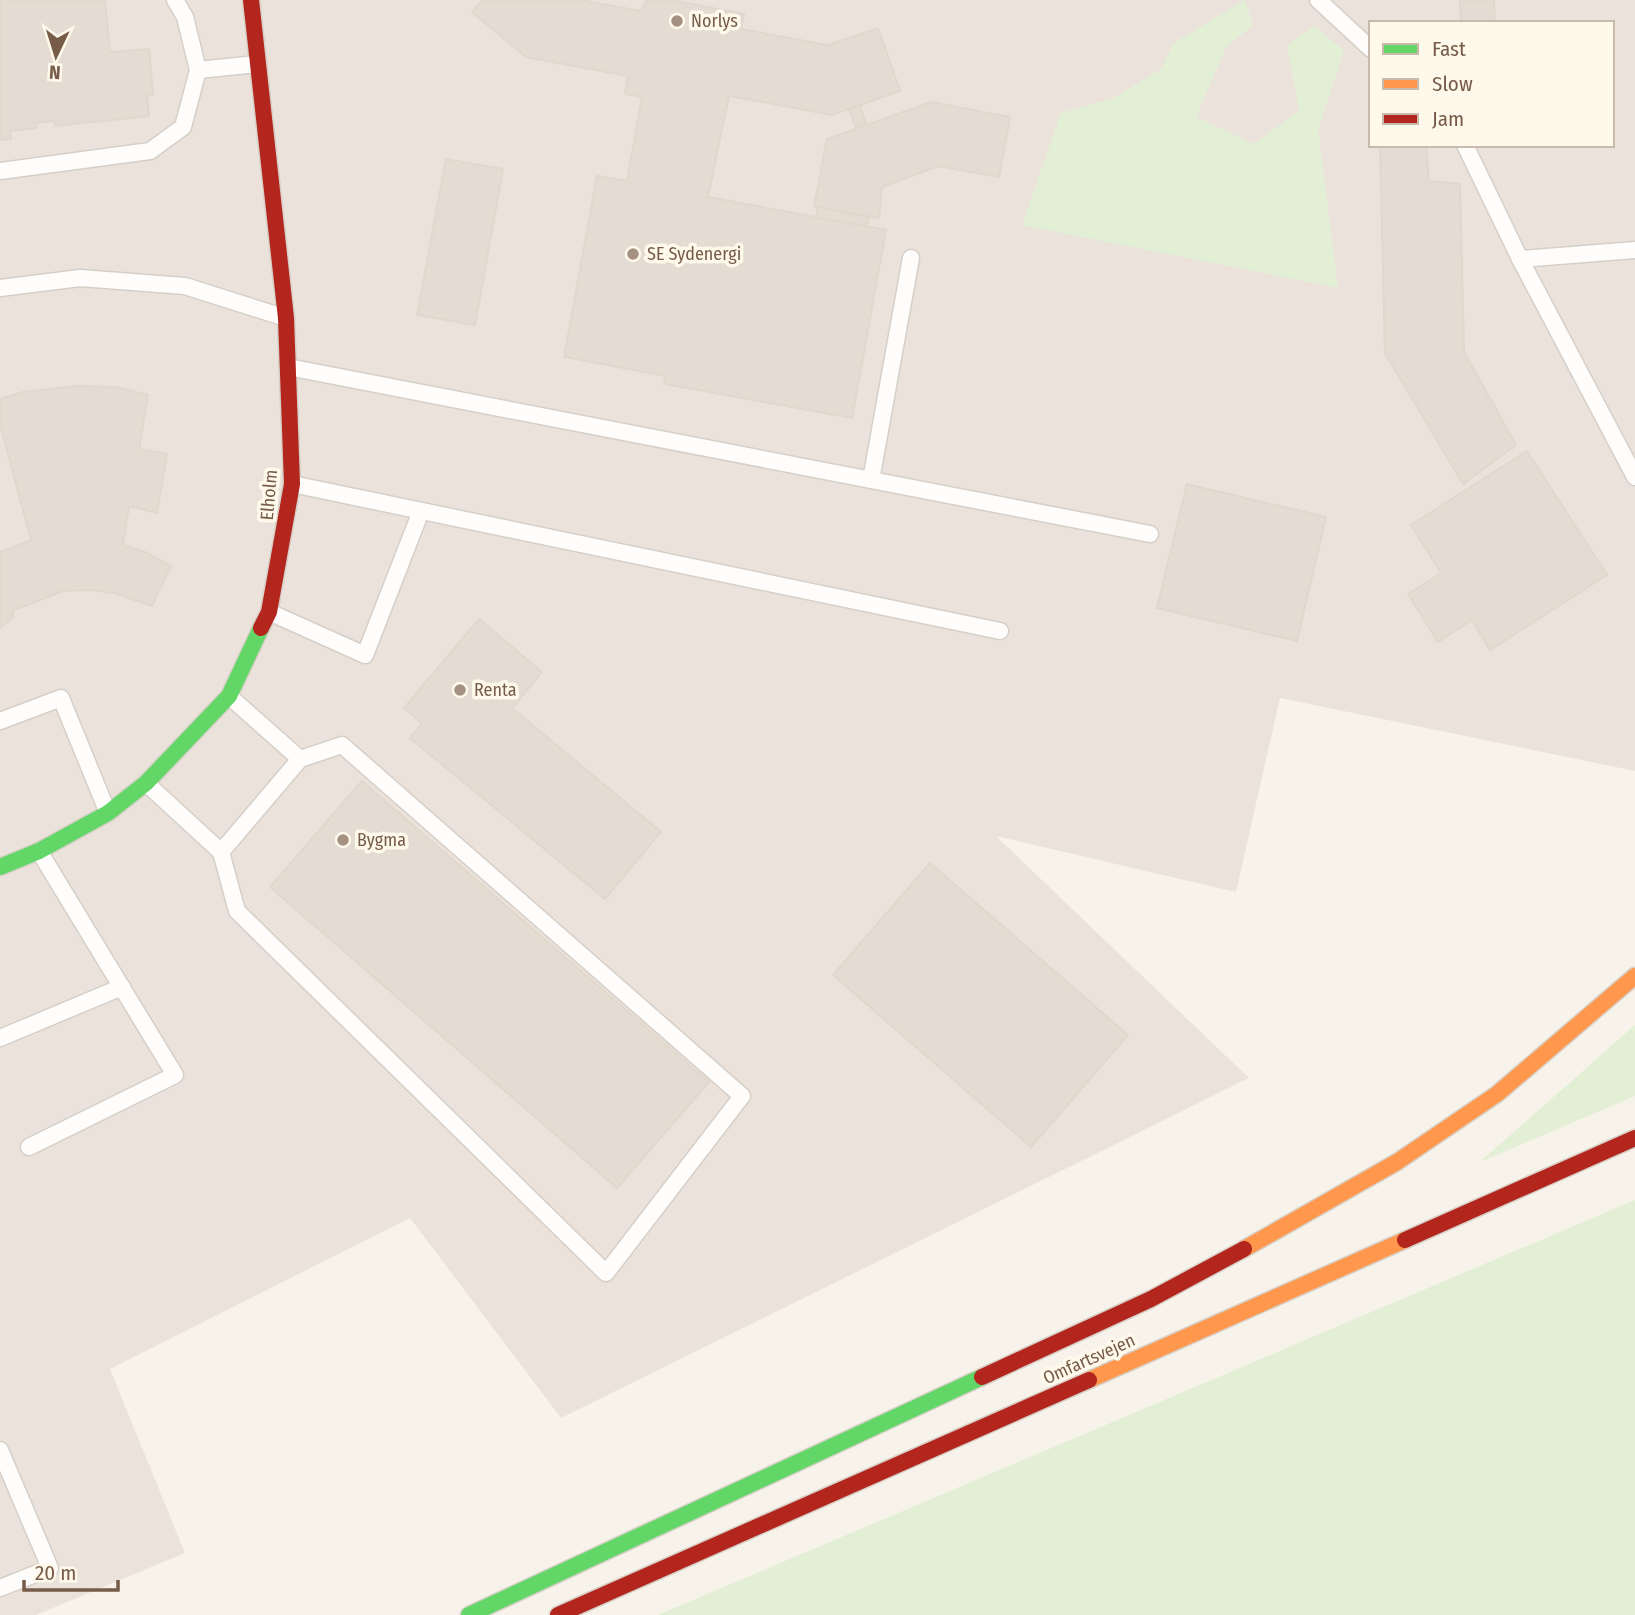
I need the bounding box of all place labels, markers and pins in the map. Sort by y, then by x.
place label: Norlys [691,10,738,32]
marker: Norlys [669,13,685,29]
place label: SE Sydenergi [647,243,741,265]
marker: SE Sydenergi [625,246,641,262]
place label: Renta [474,679,517,701]
marker: Renta [452,682,468,698]
place label: Bygma [357,829,406,851]
marker: Bygma [335,832,351,848]

